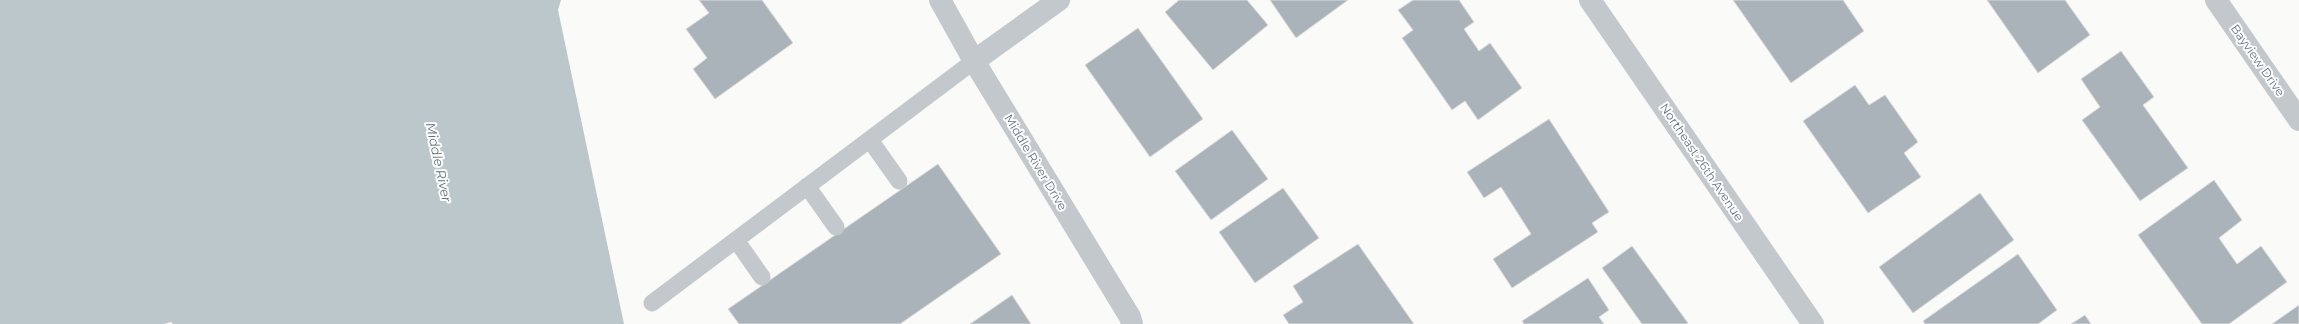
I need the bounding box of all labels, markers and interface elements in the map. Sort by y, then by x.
street label: Bayview Drive [2228,21,2288,99]
street label: Northeast 26th Avenue [1657,100,1747,224]
street label: Middle River Drive [1001,111,1071,213]
water label: Middle River [423,121,455,204]

